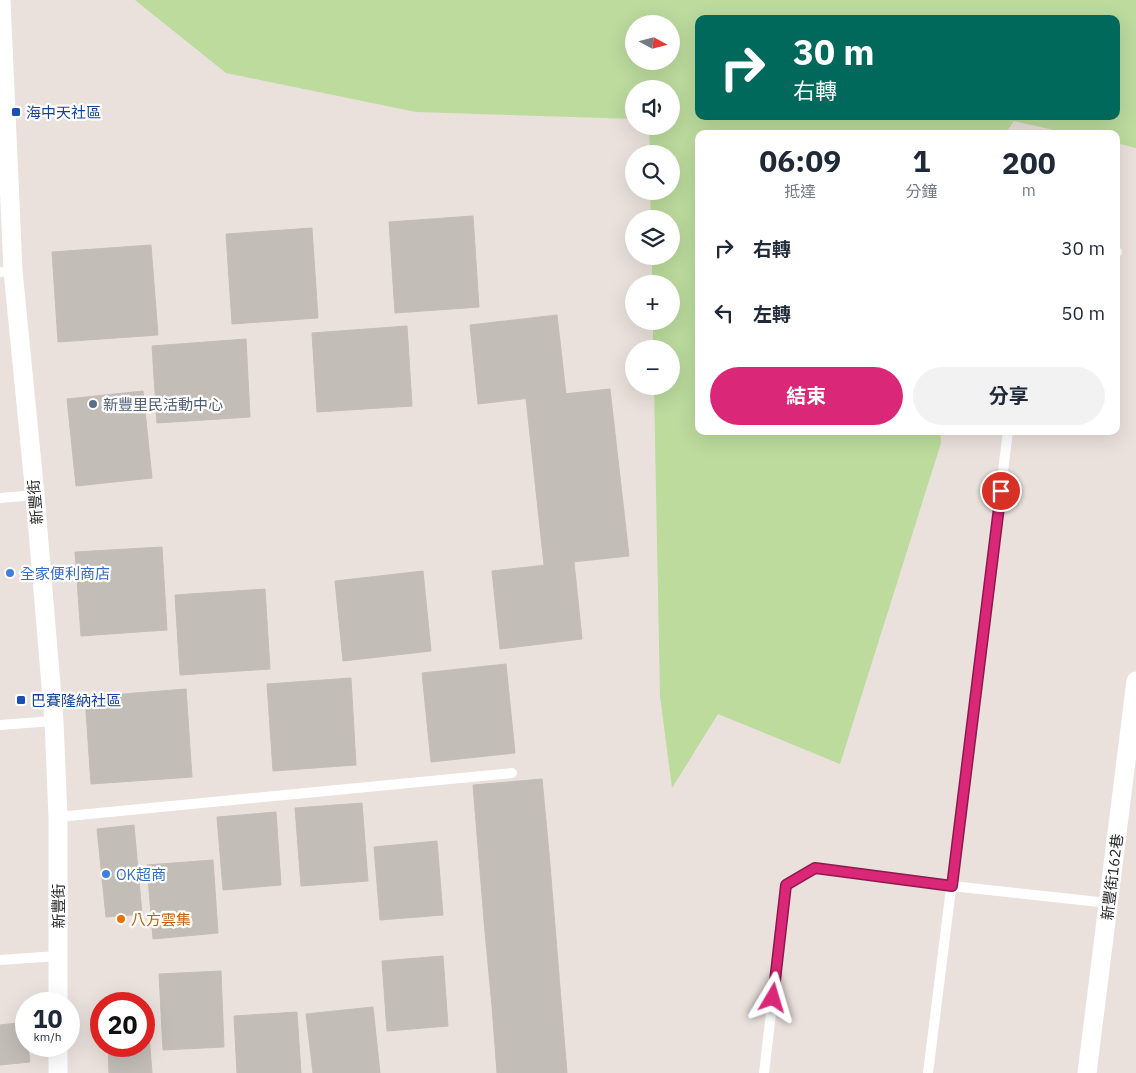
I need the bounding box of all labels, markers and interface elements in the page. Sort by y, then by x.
north arrow [625,15,680,70]
map controls [625,15,680,395]
text: 30 m [793,29,875,75]
icon: right [710,35,775,100]
text: 右轉 [793,76,837,105]
button: sound [625,80,680,135]
place label: 海中天社區 [26,103,101,122]
marker: 海中天社區 [10,106,22,118]
text: 06:09 [759,141,841,180]
text: 1 [912,141,930,180]
text: 200 [1002,143,1056,182]
button: search [625,145,680,200]
text: m [1022,180,1036,200]
text: 抵達 [784,181,816,201]
text: 分鐘 [905,181,937,201]
button: layers [625,210,680,265]
icon: right [710,234,738,262]
text: 30 m [1061,236,1105,260]
text: 右轉 [753,237,791,261]
button: + [625,275,680,330]
icon: left [710,299,738,327]
text: 50 m [1061,301,1105,325]
text: 左轉 [753,302,791,326]
button: − [625,340,680,395]
button: 結束 [710,367,903,425]
button: 分享 [913,367,1105,425]
place label: 新豐里民活動中心 [103,395,223,414]
marker: 新豐里民活動中心 [87,398,99,410]
pin [980,470,1022,512]
icon: arrive [987,477,1015,505]
street label: 新豐街 [24,479,46,525]
place label: 全家便利商店 [20,564,110,583]
marker: 全家便利商店 [4,567,16,579]
place label: 巴賽隆納社區 [31,691,121,710]
marker: 巴賽隆納社區 [15,694,27,706]
street label: 新豐街162巷 [1097,833,1127,921]
place label: OK超商 [116,865,166,884]
marker: OK超商 [100,868,112,880]
street label: 新豐街 [49,883,68,929]
place label: 八方雲集 [131,910,191,929]
marker: 八方雲集 [115,913,127,925]
position arrow [746,971,798,1023]
speed limit sign: 20 [90,992,155,1057]
text: 10 [32,1002,63,1035]
text: km/h [33,1029,62,1044]

